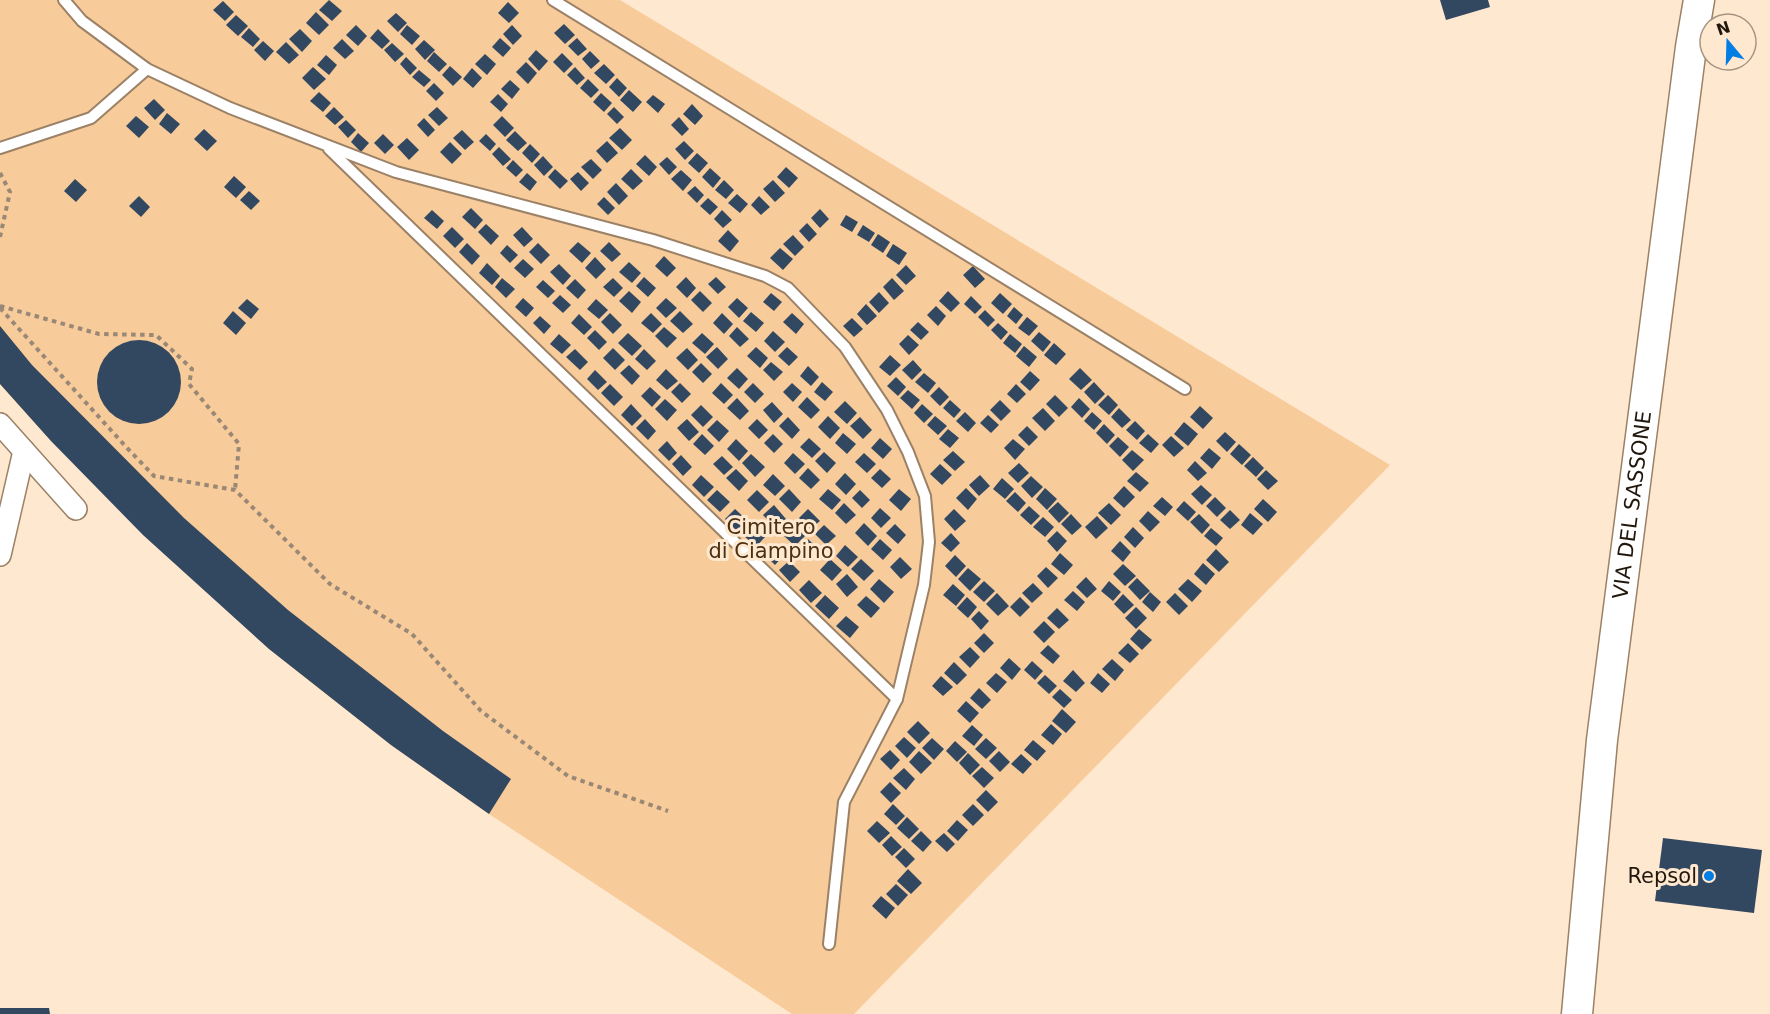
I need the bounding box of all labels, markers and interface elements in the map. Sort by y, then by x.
north arrow [1698,12,1758,72]
text: N [1714,17,1733,39]
street label: VIA DEL SASSONE [1608,409,1656,601]
park label: Cimitero di Ciampino [709,515,834,563]
place label: Repsol [1627,864,1697,888]
marker: Repsol [1702,869,1716,883]

